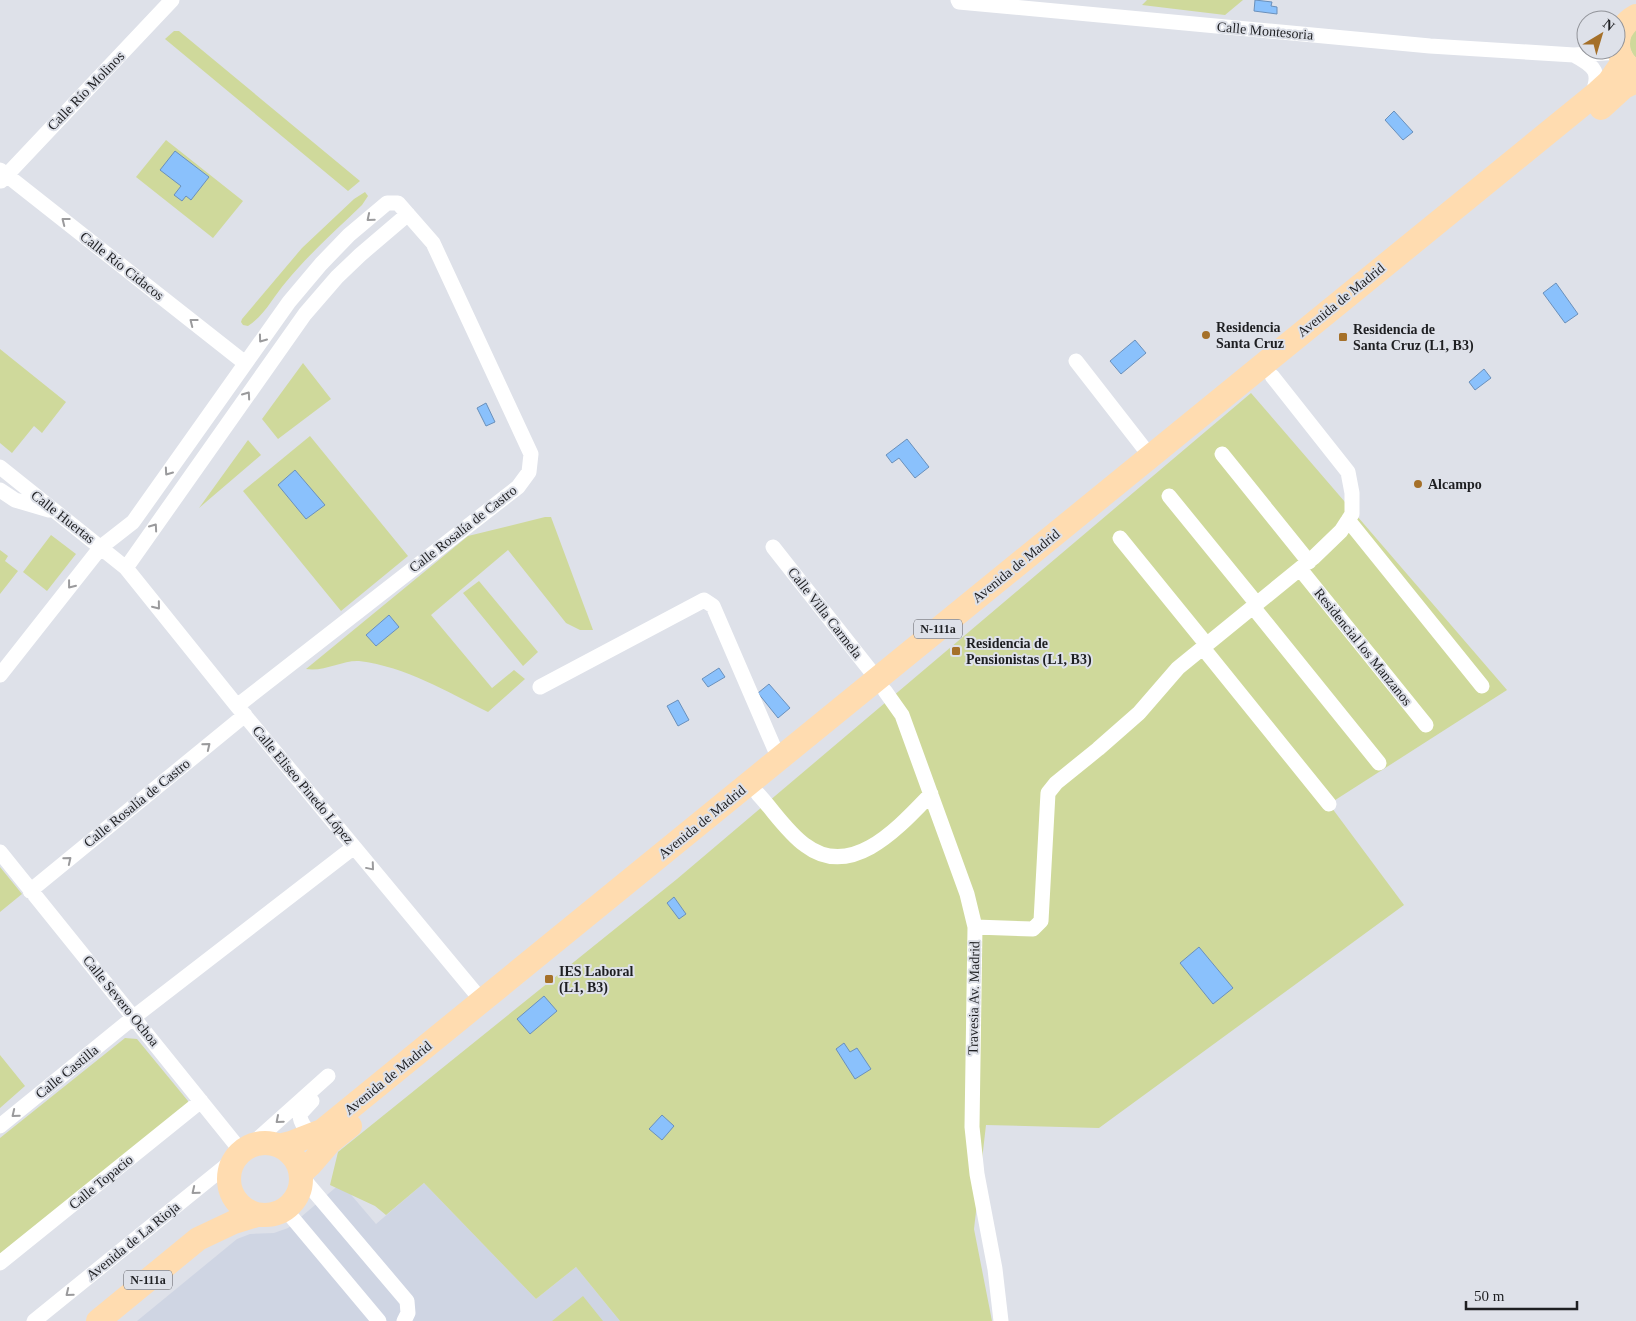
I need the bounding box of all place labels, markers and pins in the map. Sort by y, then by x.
place label: Residencia Santa Cruz [1216,320,1284,351]
place label: Residencia de Santa Cruz (L1, B3) [1353,322,1474,354]
marker: Residencia Santa Cruz [1200,329,1212,341]
marker: Residencia de Santa Cruz (L1, B3) [1337,331,1349,343]
place label: Alcampo [1428,477,1482,492]
marker: Alcampo [1412,478,1424,490]
place label: Residencia de Pensionistas (L1, B3) [966,636,1092,668]
marker: Residencia de Pensionistas (L1, B3) [950,645,962,657]
place label: IES Laboral (L1, B3) [559,964,633,996]
marker: IES Laboral (L1, B3) [543,973,555,985]

